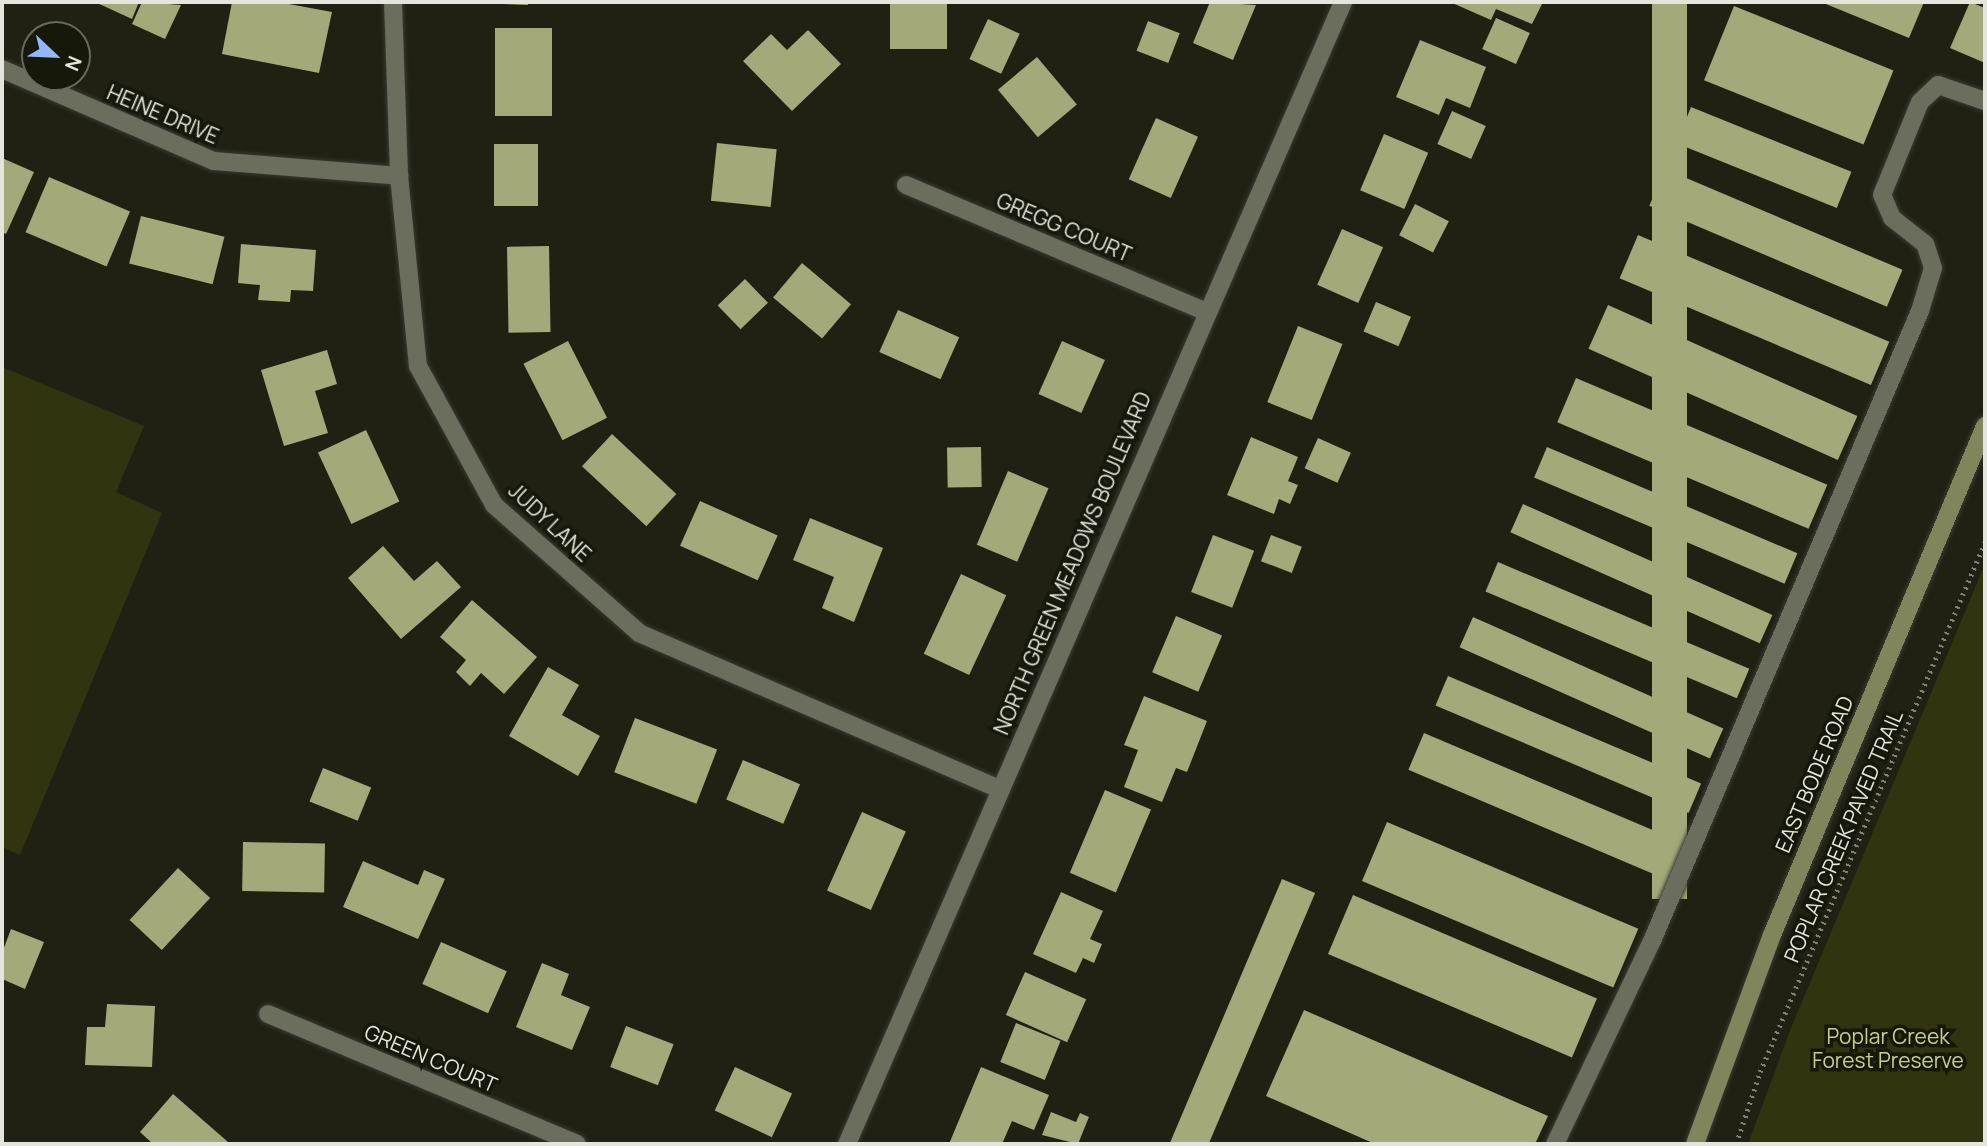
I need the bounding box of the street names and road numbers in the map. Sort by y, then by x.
street label: HEINE DRIVE [103,79,223,149]
street label: GREGG COURT [993,187,1135,267]
street label: NORTH GREEN MEADOWS BOULEVARD [988,388,1156,738]
street label: JUDY LANE [503,477,597,567]
street label: EAST BODE ROAD [1770,692,1858,856]
street label: POPLAR CREEK PAVED TRAIL [1778,706,1908,966]
street label: GREEN COURT [361,1019,501,1097]

